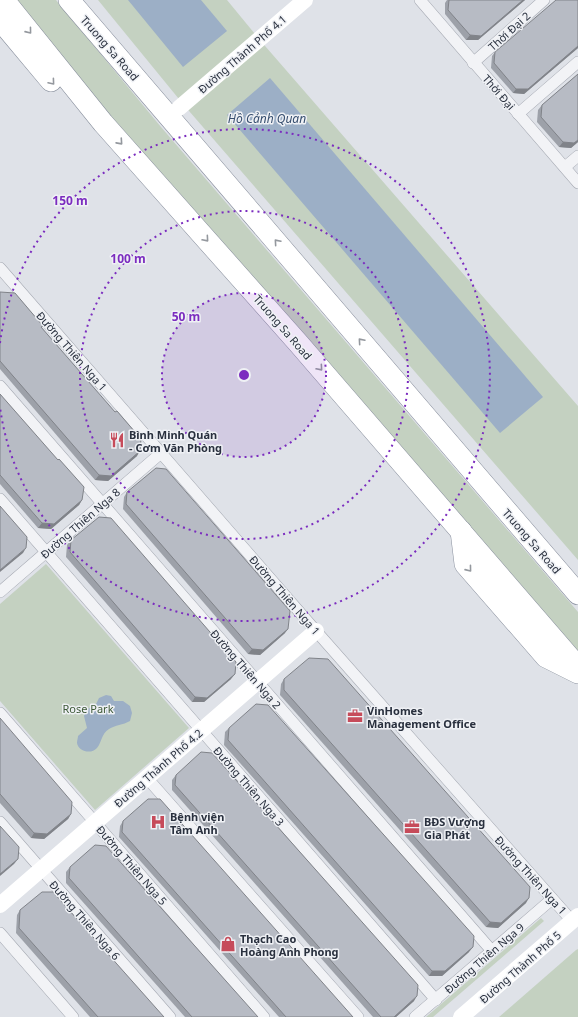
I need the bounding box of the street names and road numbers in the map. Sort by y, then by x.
street label: Thời Đại 2 [485,8,533,54]
street label: Đường Thành Phố 4.1 [195,11,289,97]
street label: Truong Sa Road [78,12,142,84]
street label: Thời Đại [479,71,519,113]
street label: Truong Sa Road [251,291,315,363]
street label: Đường Thiên Nga 1 [33,308,111,394]
street label: Đường Thiên Nga 8 [37,484,123,562]
street label: Truong Sa Road [500,505,564,577]
street label: Đường Thiên Nga 1 [246,552,324,638]
street label: Đường Thiên Nga 2 [207,626,285,712]
street label: Đường Thành Phố 4.2 [111,725,205,811]
street label: Đường Thiên Nga 3 [210,743,288,829]
street label: Đường Thiên Nga 5 [93,822,171,908]
street label: Đường Thiên Nga 1 [492,833,570,917]
street label: Đường Thiên Nga 6 [46,877,124,963]
street label: Đường Thiên Nga 9 [441,919,527,997]
street label: Đường Thành Phố 5 [476,927,564,1007]

